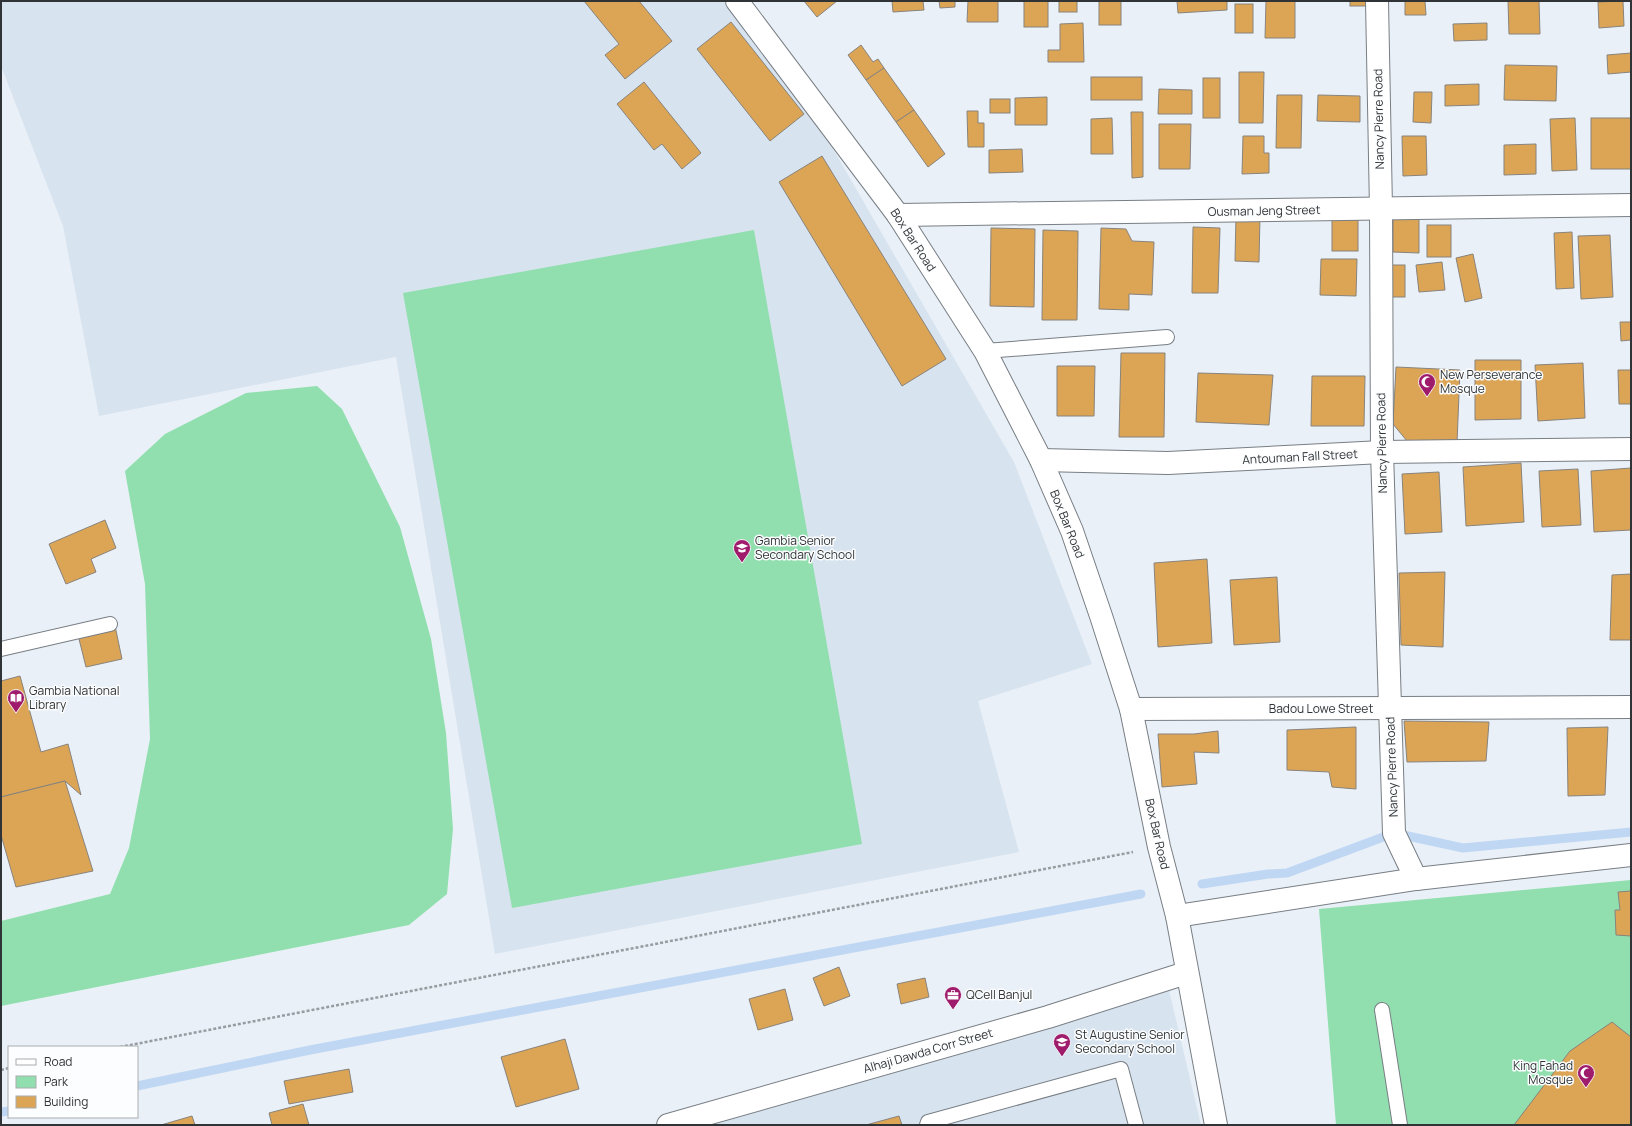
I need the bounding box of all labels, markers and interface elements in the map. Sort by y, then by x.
street label: Nancy Pierre Road [1369,69,1388,169]
street label: Ousman Jeng Street [1207,201,1321,220]
street label: Box Bar Road [887,205,940,275]
place label: New Perseverance Mosque [1440,366,1542,397]
mosque icon: New Perseverance Mosque [1417,372,1437,397]
street label: Nancy Pierre Road [1372,393,1391,493]
street label: Antouman Fall Street [1242,445,1358,468]
street label: Box Bar Road [1046,487,1089,560]
place label: Gambia Senior Secondary School [755,532,855,563]
school or university icon: Gambia Senior Secondary School [732,538,752,563]
place label: Gambia National Library [29,682,119,713]
library icon: Gambia National Library [6,688,26,713]
street label: Badou Lowe Street [1269,700,1373,717]
street label: Nancy Pierre Road [1381,716,1402,818]
street label: Box Bar Road [1141,797,1174,871]
office icon: QCell Banjul [943,985,963,1010]
place label: QCell Banjul [966,986,1032,1003]
street label: Alhaji Dawda Corr Street [861,1024,995,1077]
place label: St Augustine Senior Secondary School [1075,1026,1185,1057]
school or university icon: St Augustine Senior Secondary School [1052,1032,1072,1057]
legend [8,1046,138,1118]
text: Road [44,1053,72,1070]
place label: King Fahad Mosque [1513,1057,1573,1088]
mosque icon: King Fahad Mosque [1576,1063,1596,1088]
text: Park [44,1073,69,1090]
text: Building [44,1093,88,1110]

